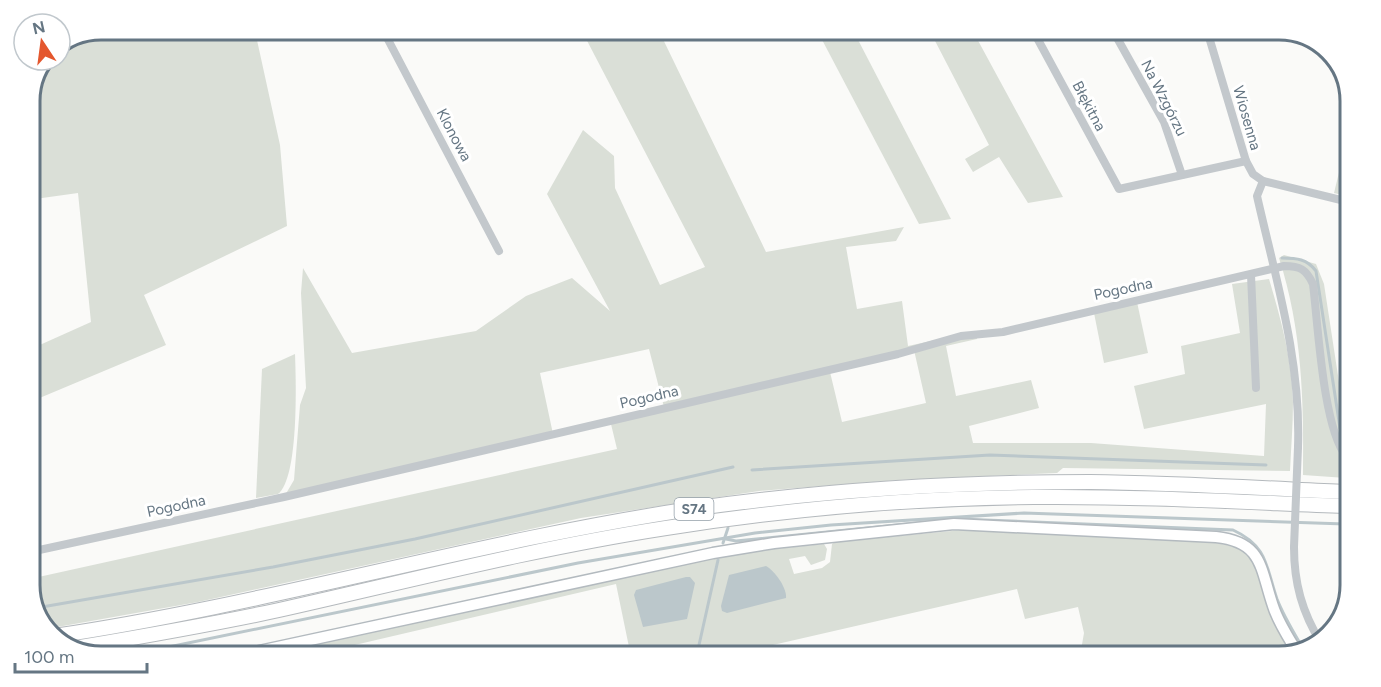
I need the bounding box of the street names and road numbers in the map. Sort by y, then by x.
street label: Na Wzgórzu [1137,57,1191,139]
street label: Błękitna [1068,78,1110,134]
street label: Wiosenna [1229,84,1265,152]
street label: Klonowa [433,105,475,165]
street label: Pogodna [1092,274,1154,304]
street label: Pogodna [618,382,680,412]
street label: Pogodna [145,491,207,521]
road number: S74 [674,498,714,520]

